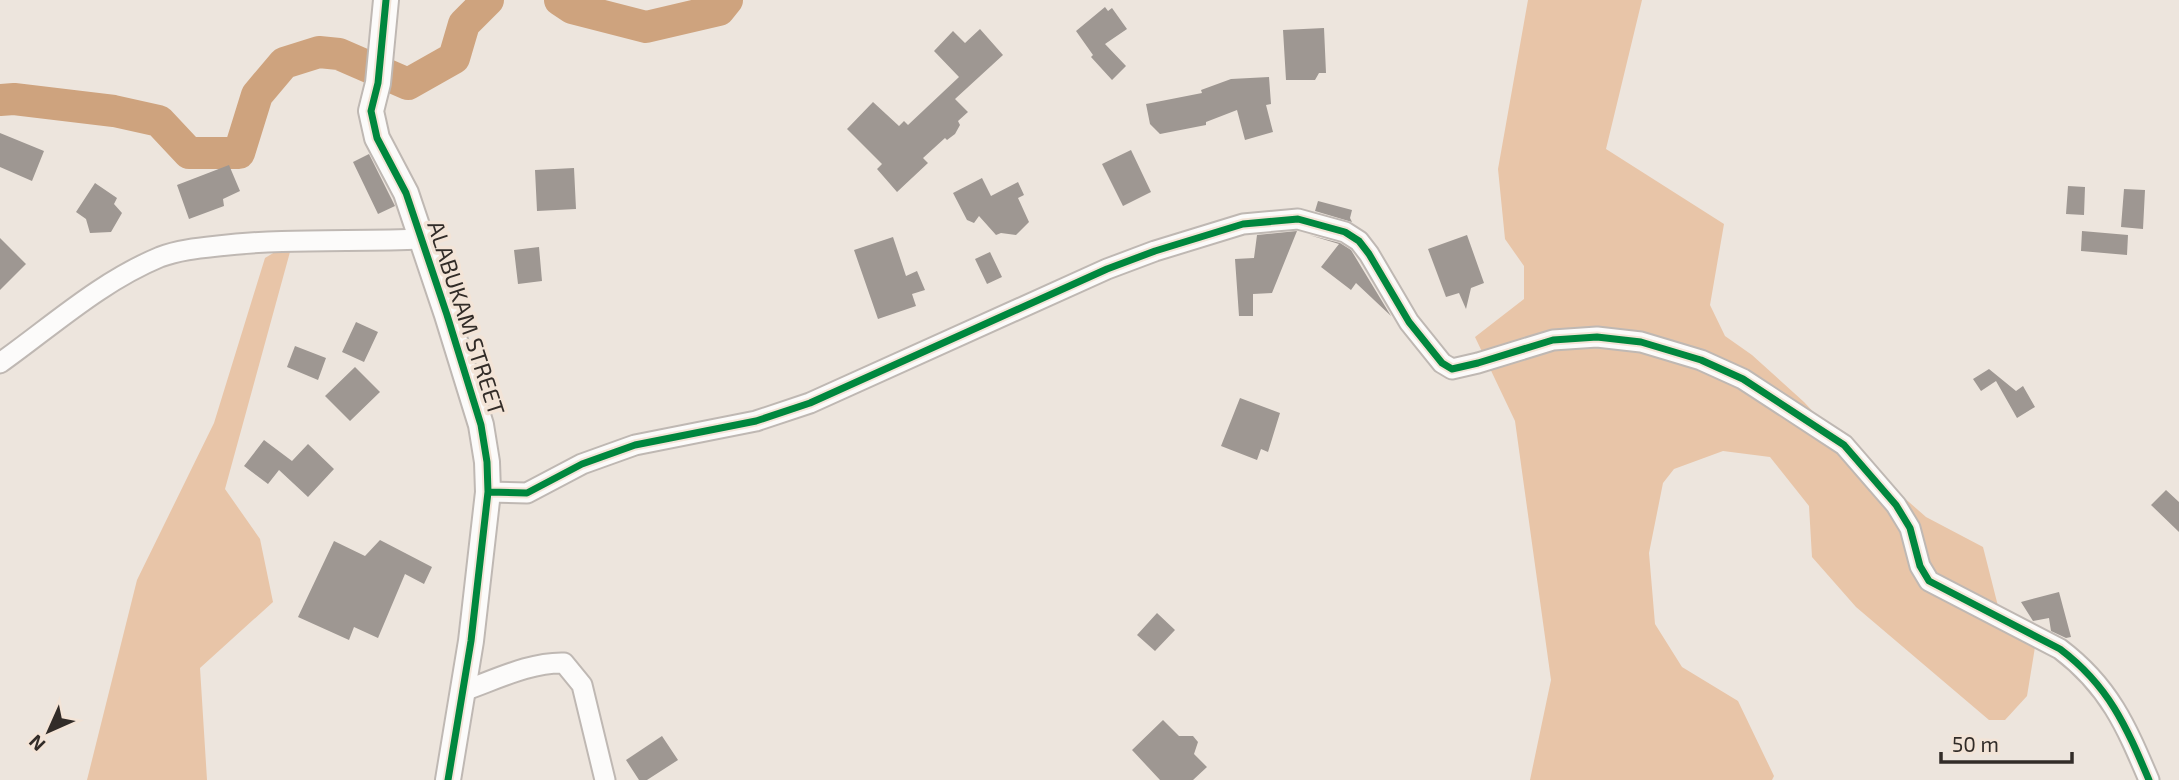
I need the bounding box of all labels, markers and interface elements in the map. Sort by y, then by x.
street label: ALABUKAM STREET [422,217,512,418]
north arrow [14,696,84,766]
scale bar [1941,720,2072,764]
text: N [24,730,50,756]
text: 50 m [1952,731,1999,756]

